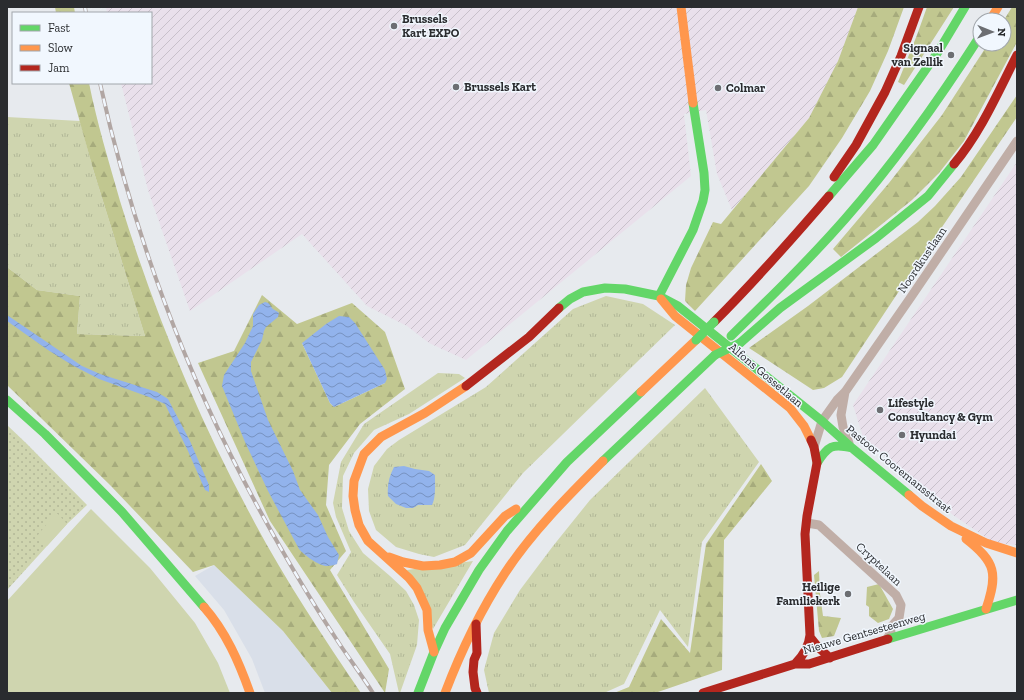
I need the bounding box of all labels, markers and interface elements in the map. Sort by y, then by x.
legend [12,12,152,84]
place label: Brussels Kart EXPO [402,12,460,40]
north arrow [972,12,1012,52]
text: Fast [48,21,71,35]
marker: Brussels Kart EXPO [389,21,399,31]
text: N [995,28,1008,37]
text: Slow [48,41,74,55]
place label: Signaal van Zellik [891,41,944,69]
marker: Signaal van Zellik [946,50,956,60]
text: Jam [48,61,70,75]
place label: Brussels Kart [464,80,536,94]
place label: Colmar [726,81,766,95]
marker: Brussels Kart [451,82,461,92]
marker: Colmar [713,83,723,93]
street label: Noordkustlaan [895,224,949,296]
street label: Alfons Gossetlaan [726,340,806,410]
place label: Lifestyle Consultancy & Gym [888,396,993,424]
marker: Lifestyle Consultancy & Gym [875,405,885,415]
street label: Pastoor Cooremansstraat [843,422,955,516]
place label: Hyundai [910,428,956,442]
marker: Hyundai [897,430,907,440]
street label: Cryptelaan [853,539,905,589]
place label: Heilige Familiekerk [776,580,840,608]
marker: Heilige Familiekerk [843,589,853,599]
street label: Nieuwe Gentsesteenweg [801,609,927,657]

